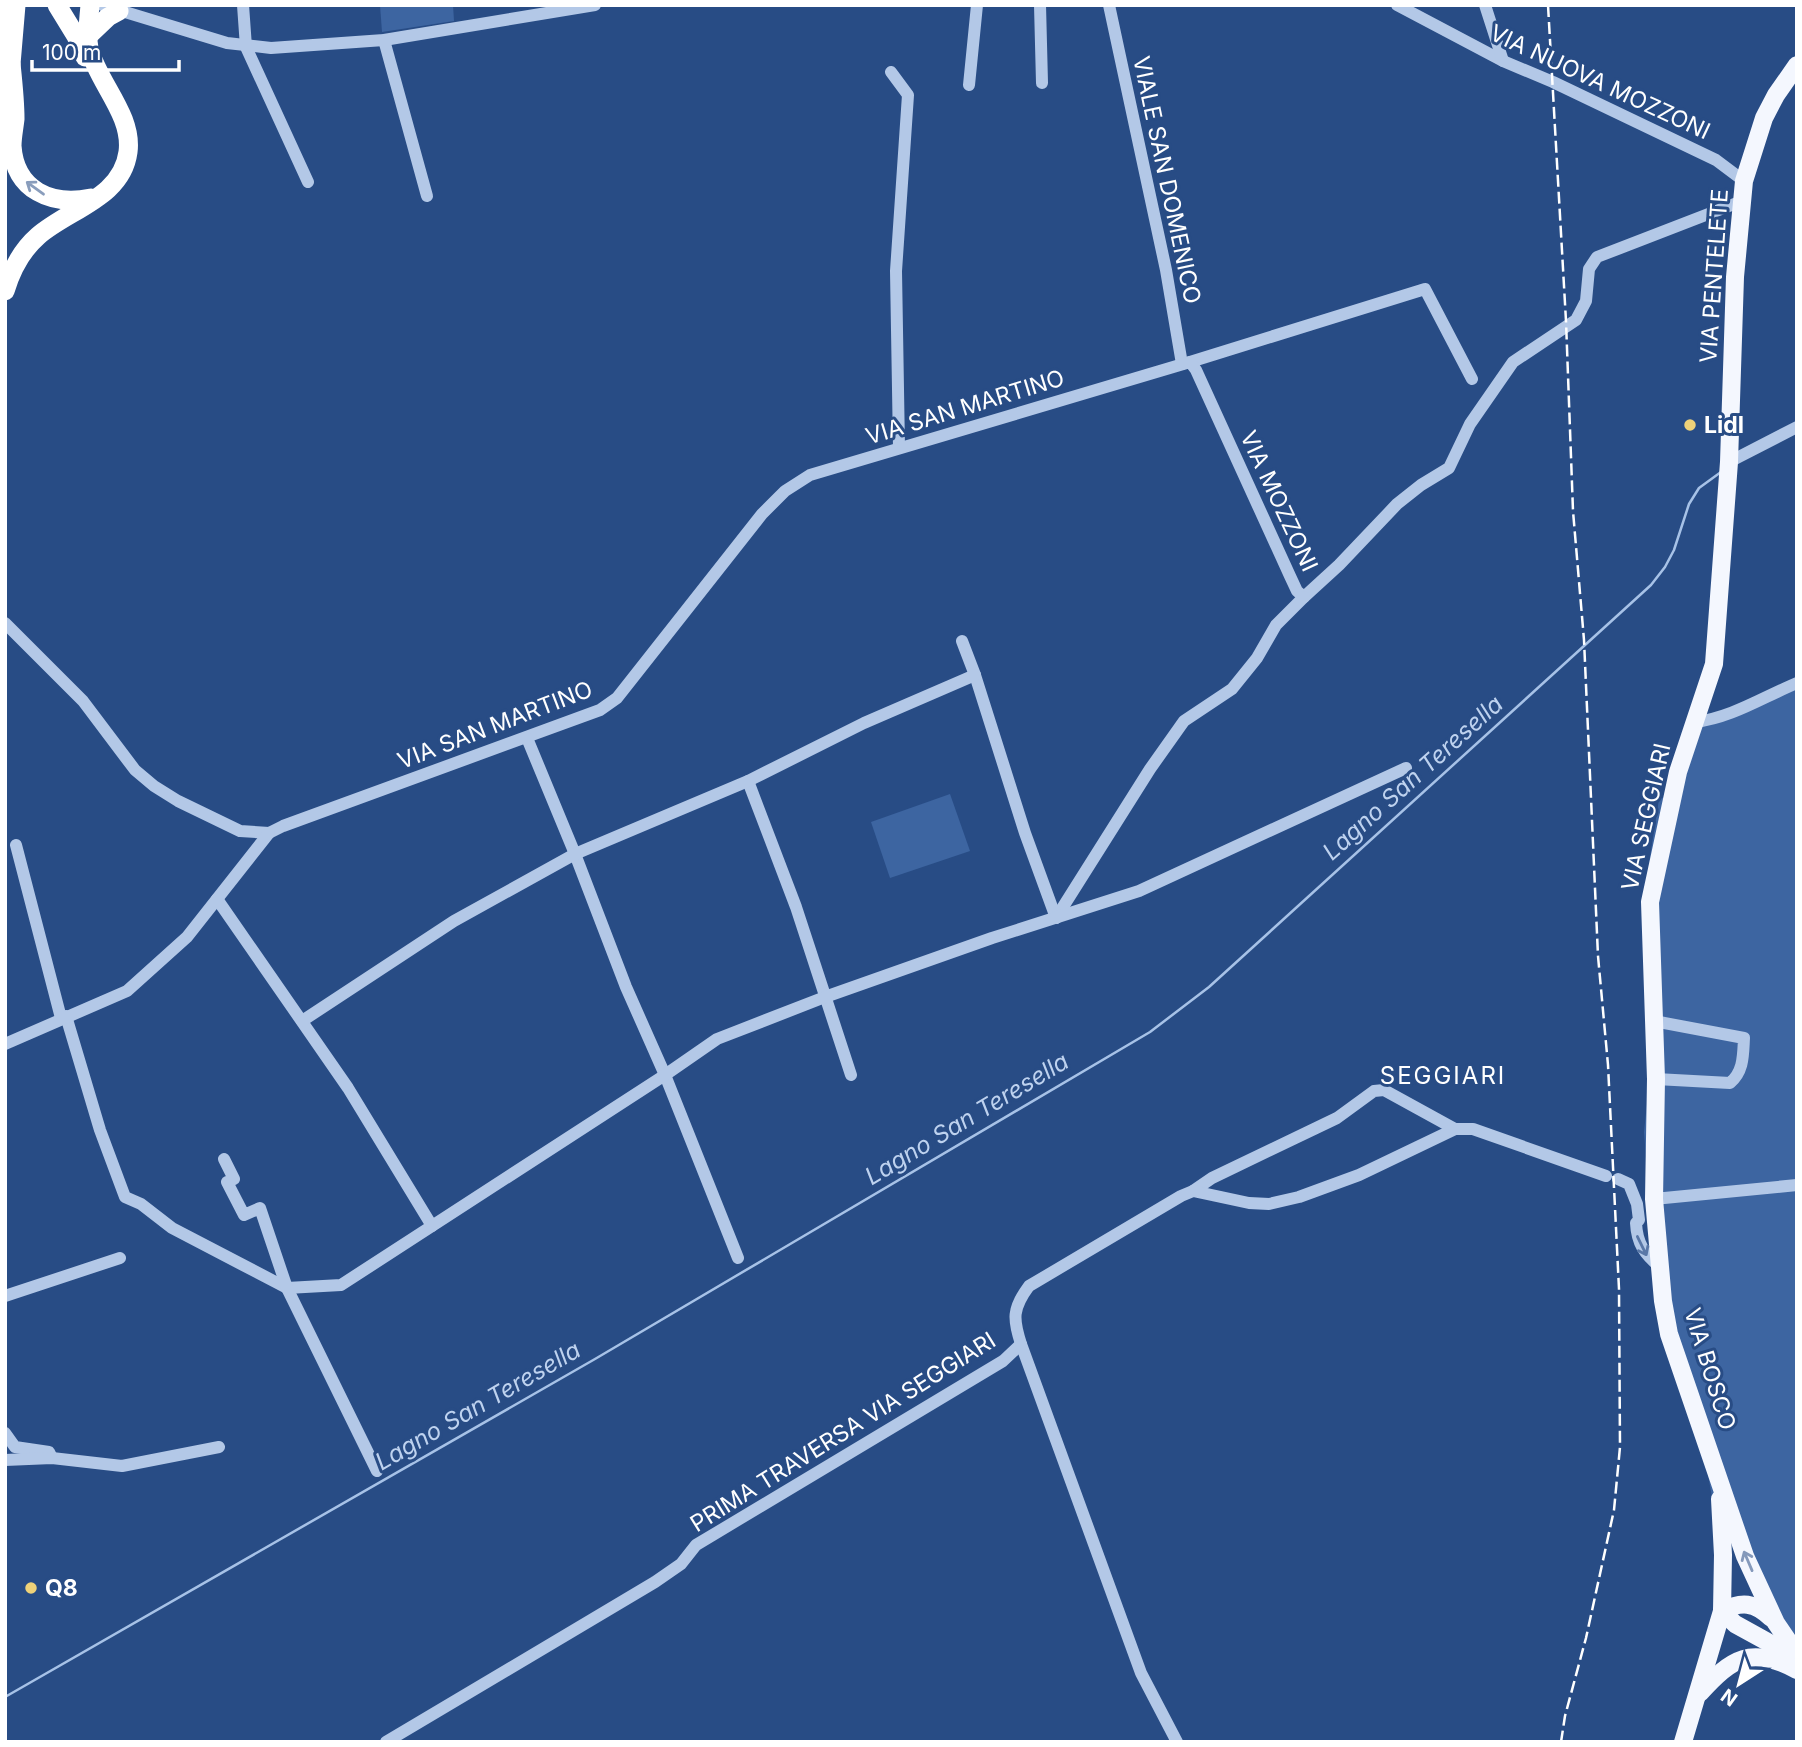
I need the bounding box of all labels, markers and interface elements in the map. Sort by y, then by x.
street label: VIA NUOVA MOZZONI [1485,19,1715,145]
scale bar [32,28,178,72]
text: 100 m [42,40,101,65]
street label: VIALE SAN DOMENICO [1127,54,1207,306]
one-way arrow [25,181,44,196]
street label: VIA PENTELETE [1694,188,1734,364]
street label: VIA SAN MARTINO [862,363,1068,451]
place label: Lidl [1704,411,1744,439]
marker: Lidl [1682,417,1698,433]
street label: VIA MOZZONI [1234,426,1324,576]
street label: VIA SAN MARTINO [394,675,596,775]
water label: Lagno San Teresella [1317,689,1509,866]
street label: VIA SEGGIARI [1615,741,1677,893]
water label: Lagno San Teresella [860,1046,1074,1191]
district label: SEGGIARI [1380,1061,1506,1090]
one-way arrow [1636,1235,1649,1256]
street label: VIA BOSCO [1678,1305,1742,1433]
street label: PRIMA TRAVERSA VIA SEGGIARI [685,1326,1001,1538]
water label: Lagno San Teresella [370,1335,586,1476]
one-way arrow [1740,1551,1753,1572]
place label: Q8 [45,1574,78,1602]
marker: Q8 [23,1580,39,1596]
north arrow [1704,1649,1774,1719]
text: N [1717,1684,1742,1711]

